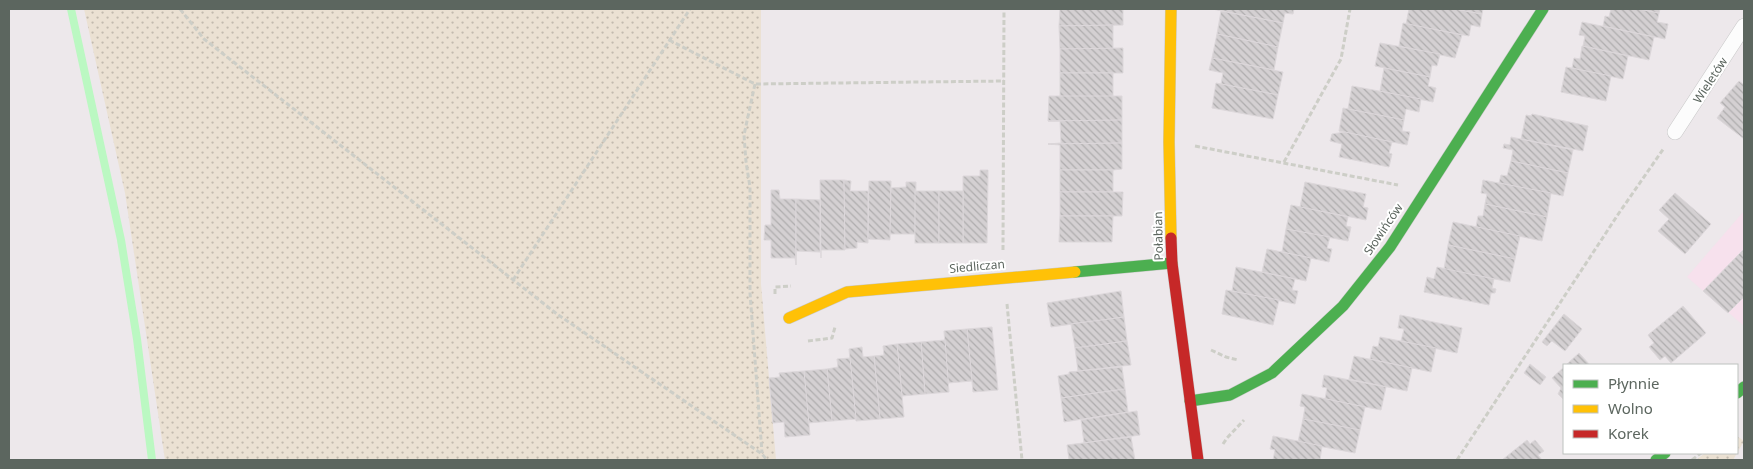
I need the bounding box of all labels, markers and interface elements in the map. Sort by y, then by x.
street label: Wieletów [1689,53,1732,106]
street label: Słowińców [1359,199,1407,258]
street label: Połabian [1149,211,1167,261]
street label: Siedliczan [949,255,1005,277]
legend [1563,364,1738,454]
text: Płynnie [1608,373,1659,393]
text: Wolno [1608,398,1653,418]
text: Korek [1608,423,1649,443]

